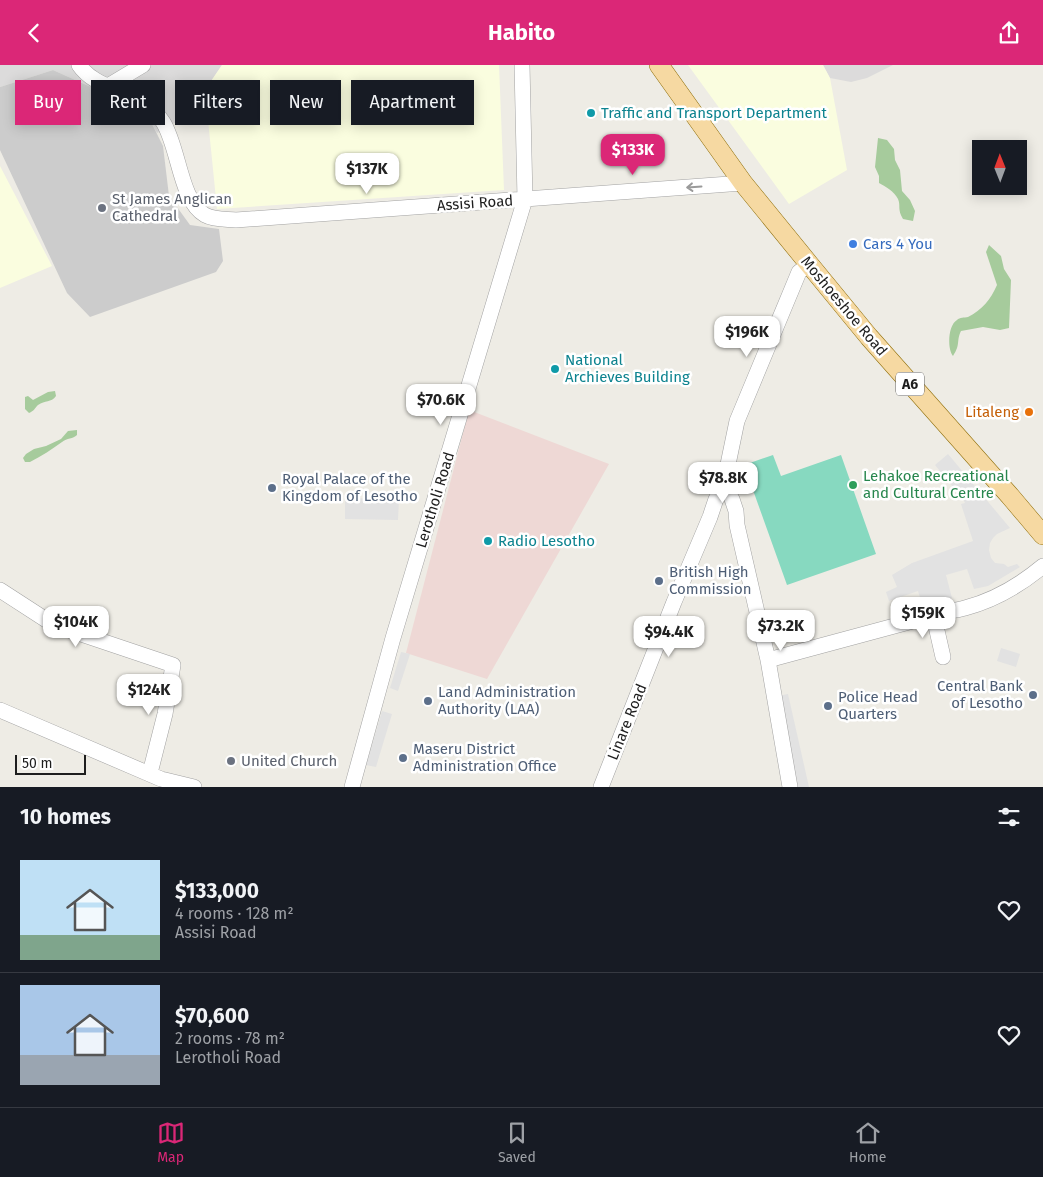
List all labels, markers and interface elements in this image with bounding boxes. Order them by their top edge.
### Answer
icon: back [20,19,48,47]
text: Habito [488,19,555,46]
icon: share [995,19,1023,47]
chip: Buy [15,80,81,125]
chip: Rent [91,80,165,125]
chip: Filters [175,80,260,125]
chip: New [270,80,341,125]
chip: Apartment [351,80,474,125]
place label: Traffic and Transport Department [601,104,828,122]
marker: Traffic and Transport Department [585,107,597,119]
pin: $133K [598,133,668,176]
text: $133K [612,140,654,159]
north arrow [972,140,1028,195]
map controls [972,140,1027,195]
pin: $137K [332,153,402,195]
text: $137K [346,159,388,178]
one-way arrow [687,182,703,191]
place label: St James Anglican Cathedral [112,190,232,225]
street label: Assisi Road [436,191,514,215]
marker: St James Anglican Cathedral [96,202,108,214]
place label: Cars 4 You [863,235,933,253]
marker: Cars 4 You [847,238,859,250]
street label: Moshoeshoe Road [797,253,891,359]
pin: $196K [712,315,782,358]
text: $196K [725,322,769,341]
place label: National Archieves Building [565,351,690,386]
marker: National Archieves Building [549,363,561,375]
road number: A6 [896,373,924,395]
pin: $70.6K [400,383,482,426]
text: $70.6K [417,390,465,409]
place label: Litaleng [965,403,1019,421]
marker: Litaleng [1023,406,1035,418]
street label: Lerotholi Road [412,450,458,550]
pin: $78.8K [682,461,764,504]
place label: Lehakoe Recreational and Cultural Centre [863,467,1010,502]
text: $78.8K [699,468,747,487]
place label: Royal Palace of the Kingdom of Lesotho [282,470,418,505]
marker: Lehakoe Recreational and Cultural Centre [847,479,859,491]
marker: Royal Palace of the Kingdom of Lesotho [266,482,278,494]
place label: Radio Lesotho [498,532,595,550]
marker: Radio Lesotho [482,535,494,547]
place label: British High Commission [669,563,751,598]
marker: British High Commission [653,575,665,587]
pin: $159K [888,597,958,639]
text: $159K [901,603,945,622]
pin: $104K [41,605,111,648]
pin: $73.2K [740,609,822,652]
text: $104K [54,612,98,631]
pin: $94.4K [628,615,710,658]
text: $73.2K [758,616,804,635]
text: $94.4K [644,622,694,641]
pin: $124K [114,673,184,716]
place label: Central Bank of Lesotho [937,677,1023,712]
text: $124K [128,680,170,699]
street label: Linare Road [604,681,650,763]
place label: Land Administration Authority (LAA) [438,683,576,718]
place label: Police Head Quarters [838,688,918,723]
marker: Central Bank of Lesotho [1027,689,1039,701]
marker: Land Administration Authority (LAA) [422,695,434,707]
marker: Police Head Quarters [822,700,834,712]
place label: Maseru District Administration Office [413,740,557,775]
scale bar [15,752,86,775]
place label: United Church [241,752,337,770]
marker: Maseru District Administration Office [397,752,409,764]
text: 50 m [22,755,53,772]
marker: United Church [225,755,237,767]
icon: filters [995,803,1023,831]
text: 10 homes [20,804,111,830]
text: $133,000 [175,878,259,904]
icon: home [60,880,120,940]
icon: heart [995,896,1023,924]
text: 4 rooms · 128 m² [175,904,294,923]
text: Assisi Road [175,923,257,942]
text: $70,600 [175,1003,249,1029]
icon: home [60,1005,120,1065]
icon: heart [995,1021,1023,1049]
text: 2 rooms · 78 m² [175,1029,285,1048]
text: Lerotholi Road [175,1048,281,1067]
tab: Map [157,1119,185,1166]
tab: Saved [498,1119,536,1166]
tab: Home [849,1119,886,1166]

